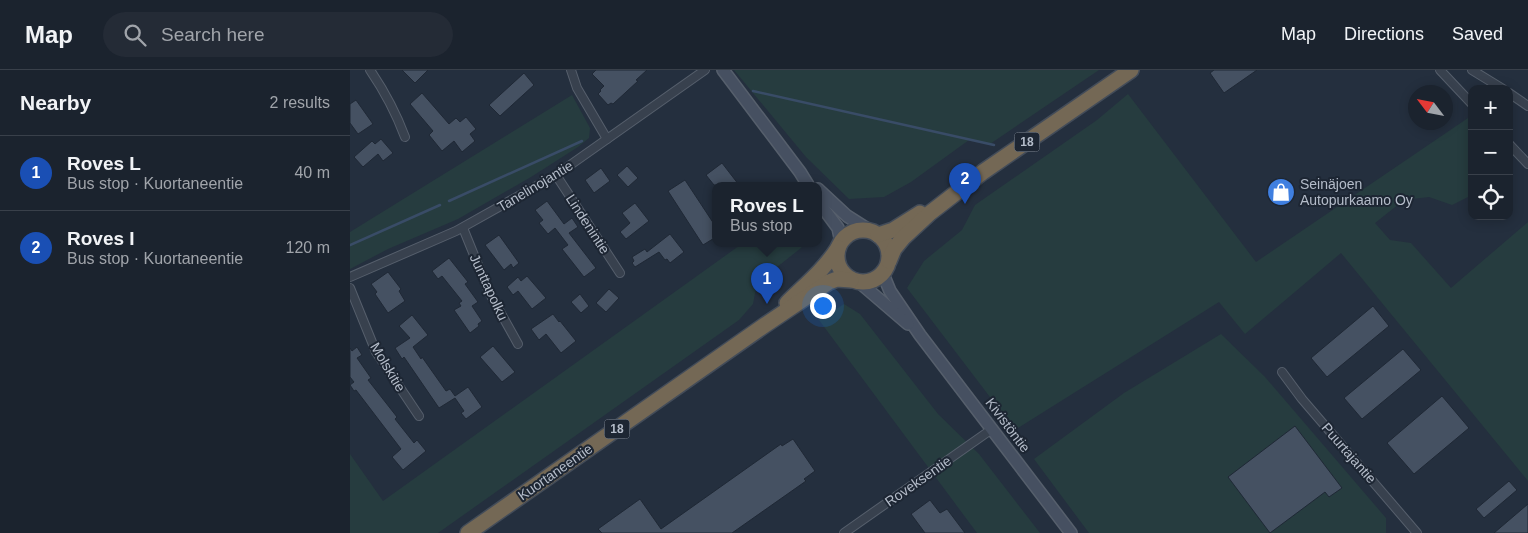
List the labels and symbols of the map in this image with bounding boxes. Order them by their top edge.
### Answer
north arrow [1408,85,1453,130]
road number: 18 [1014,132,1040,152]
street label: Tanelinojantie [494,157,576,215]
pin: 2 [949,163,981,204]
place label: Seinäjoen Autopurkaamo Oy [1300,176,1413,208]
shop icon: Seinäjoen Autopurkaamo Oy [1266,177,1296,207]
street label: Lindenintie [563,191,613,257]
street label: Junttapolku [467,251,511,323]
pin: 1 [751,263,783,304]
your location [810,293,836,319]
street label: Molskitie [367,340,409,395]
street label: Kivistöntie [982,395,1034,455]
road number: 18 [604,419,630,438]
street label: Puurtajantie [1318,420,1380,487]
street label: Kuortaneentie [515,440,595,504]
street label: Roveksentie [882,452,954,510]

